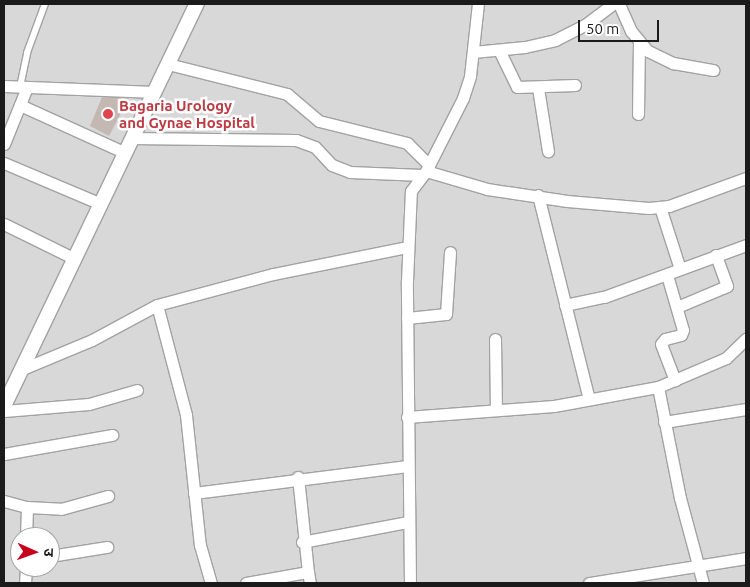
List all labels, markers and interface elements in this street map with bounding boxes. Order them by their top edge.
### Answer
scale bar [580,10,661,42]
text: 50 m [586,20,619,37]
place label: Bagaria Urology and Gynae Hospital [119,96,255,131]
marker: Bagaria Urology and Gynae Hospital [101,107,115,121]
north arrow [10,527,60,577]
text: उ [41,548,57,557]

